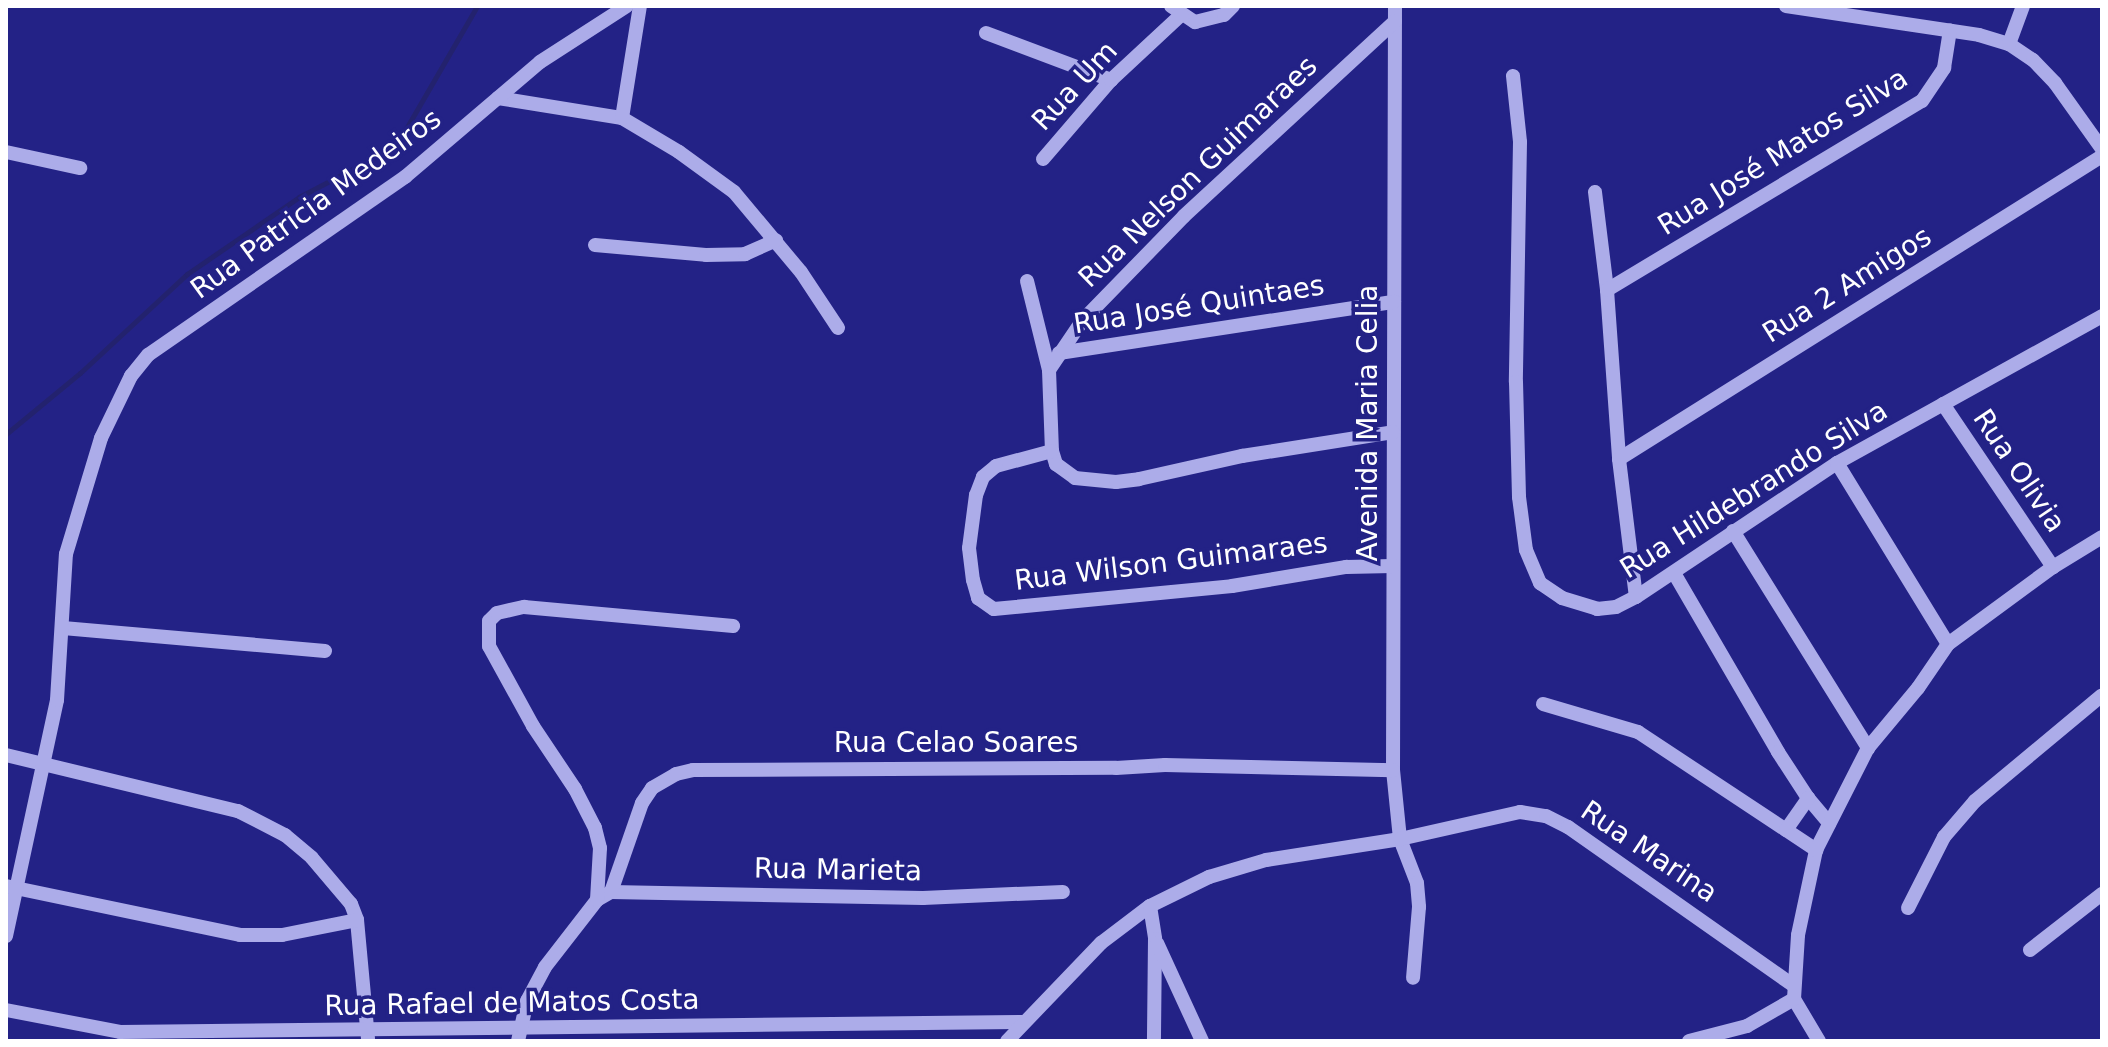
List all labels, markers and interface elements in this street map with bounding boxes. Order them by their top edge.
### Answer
street label: Rua Um [1025,34,1125,138]
street label: Rua Nelson Guimaraes [1072,49,1324,295]
street label: Rua José Matos Silva [1652,61,1914,243]
street label: Rua Patricia Medeiros [184,102,448,306]
street label: Rua 2 Amigos [1757,220,1937,350]
street label: Rua José Quintaes [1071,269,1327,341]
street label: Avenida Maria Celia [1351,285,1385,561]
street label: Rua Hildebrando Silva [1614,394,1894,586]
street label: Rua Olivia [1966,403,2072,539]
street label: Rua Wilson Guimaraes [1013,526,1329,598]
street label: Rua Celao Soares [834,726,1078,760]
street label: Rua Marina [1574,794,1724,910]
street label: Rua Marieta [754,852,922,888]
street label: Rua Rafael de Matos Costa [324,983,700,1023]

